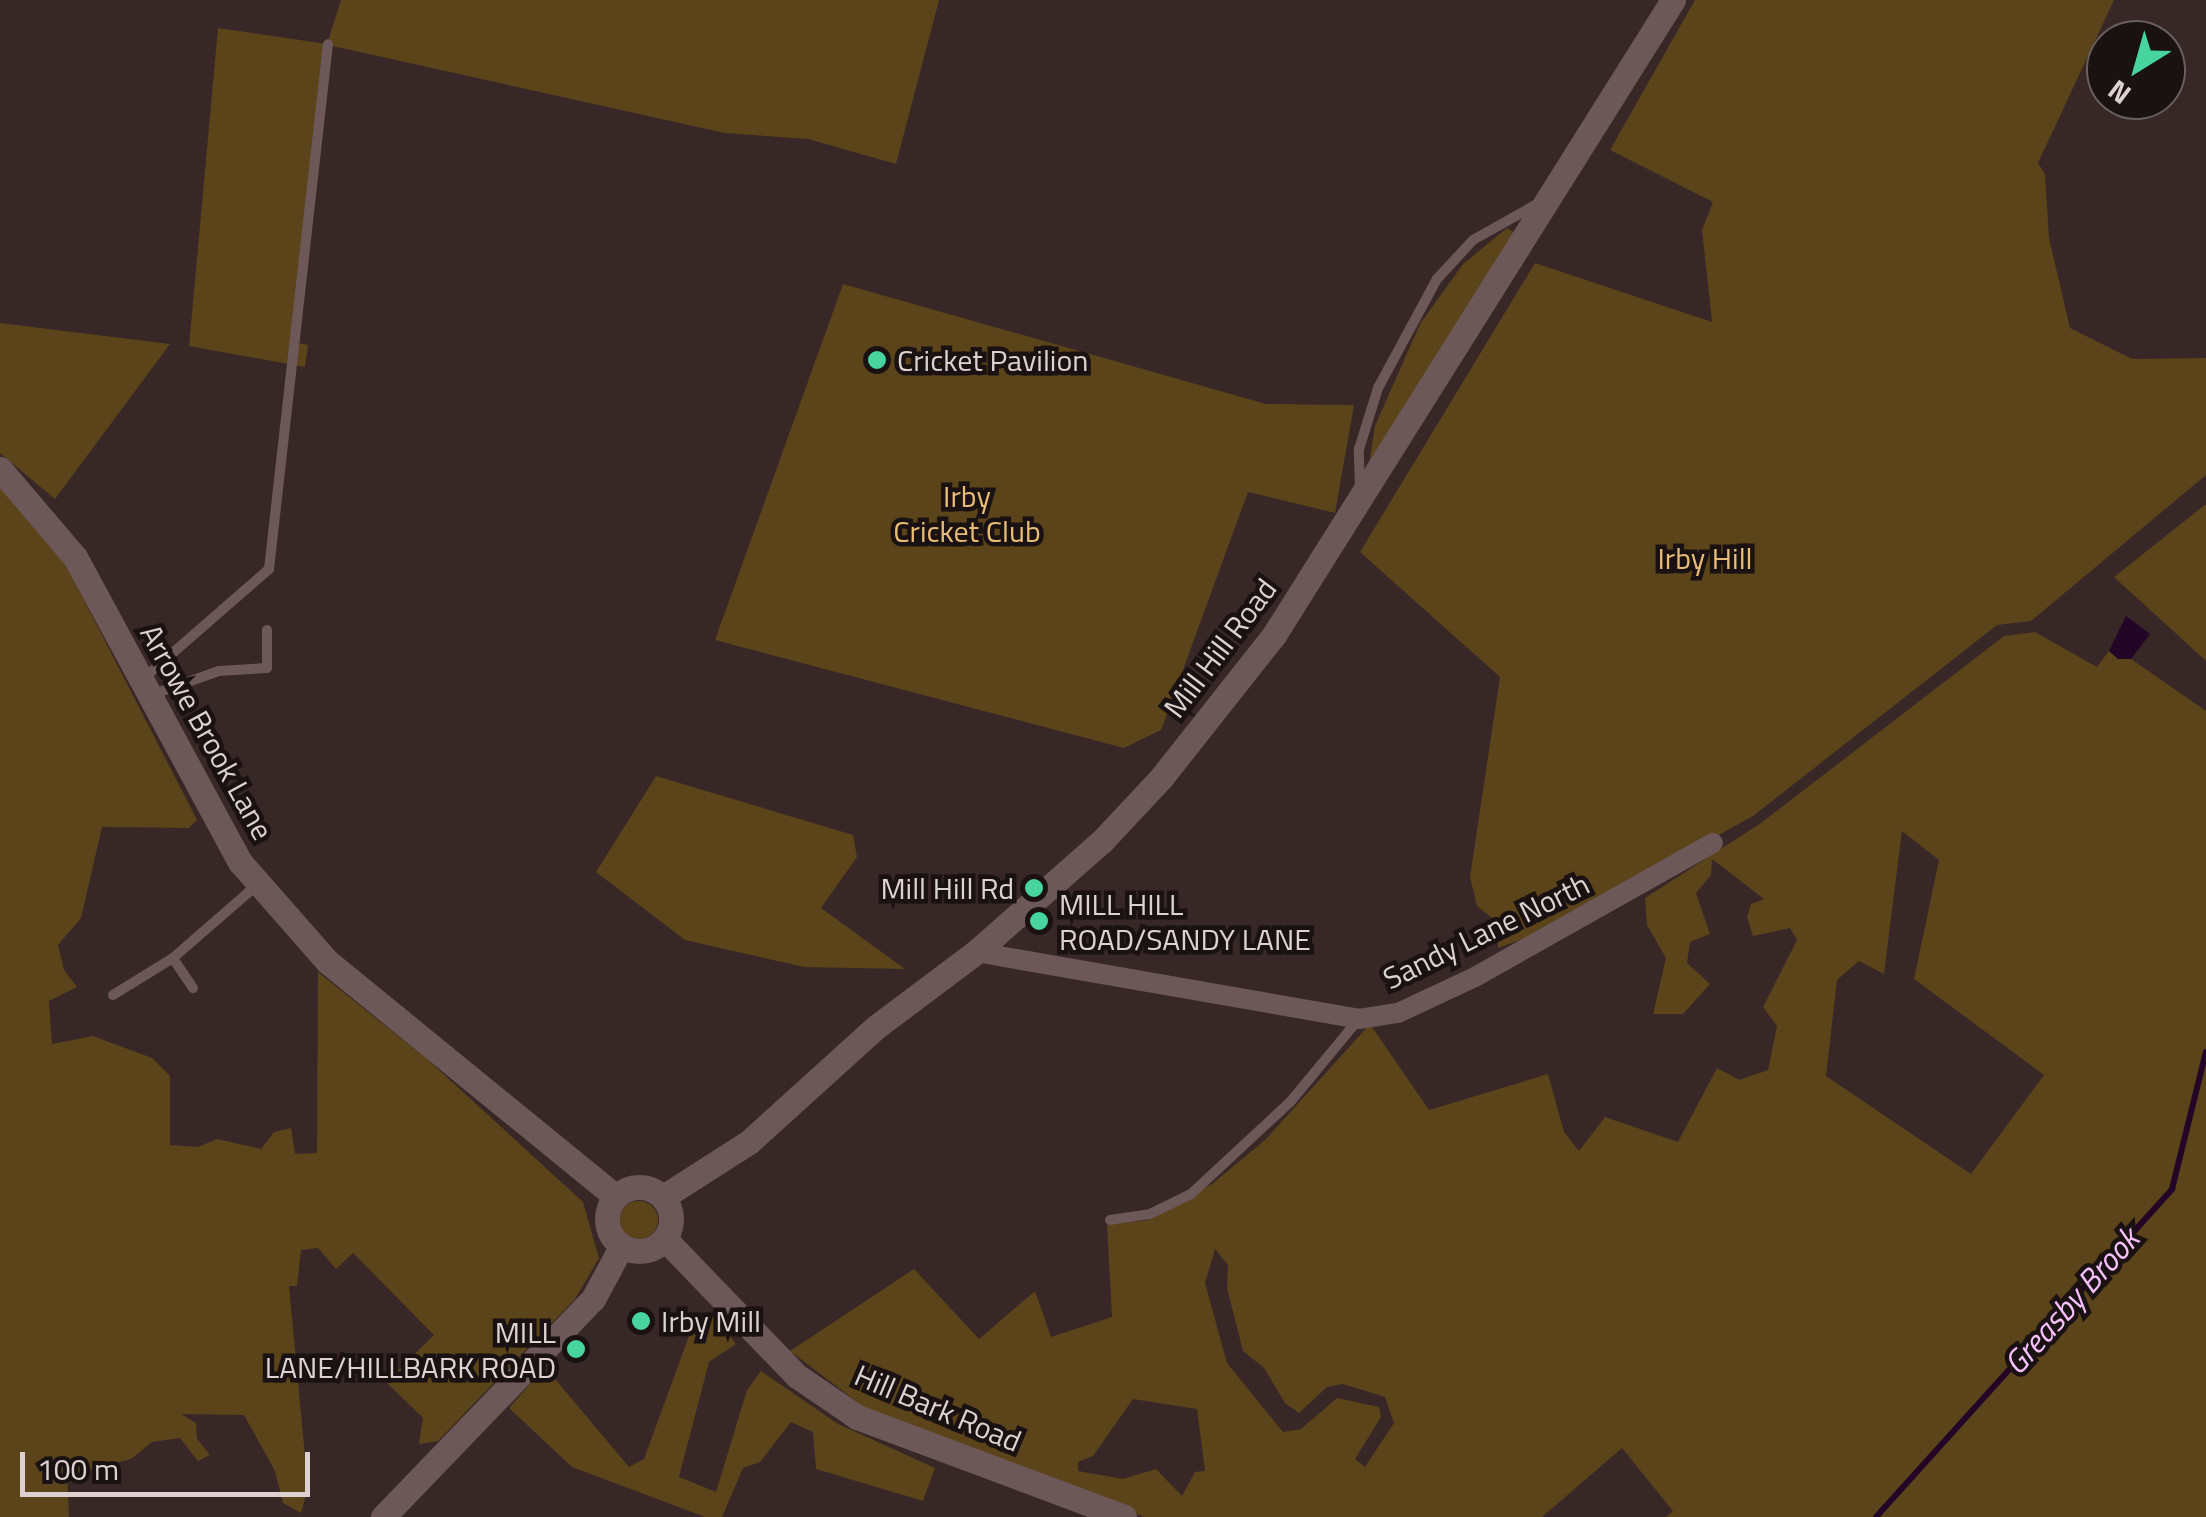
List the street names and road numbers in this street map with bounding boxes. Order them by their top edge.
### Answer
street label: Mill Hill Road [1156,571,1284,725]
street label: Arrowe Brook Lane [133,618,281,846]
street label: Sandy Lane North [1377,866,1595,996]
street label: Hill Bark Road [849,1357,1027,1459]

